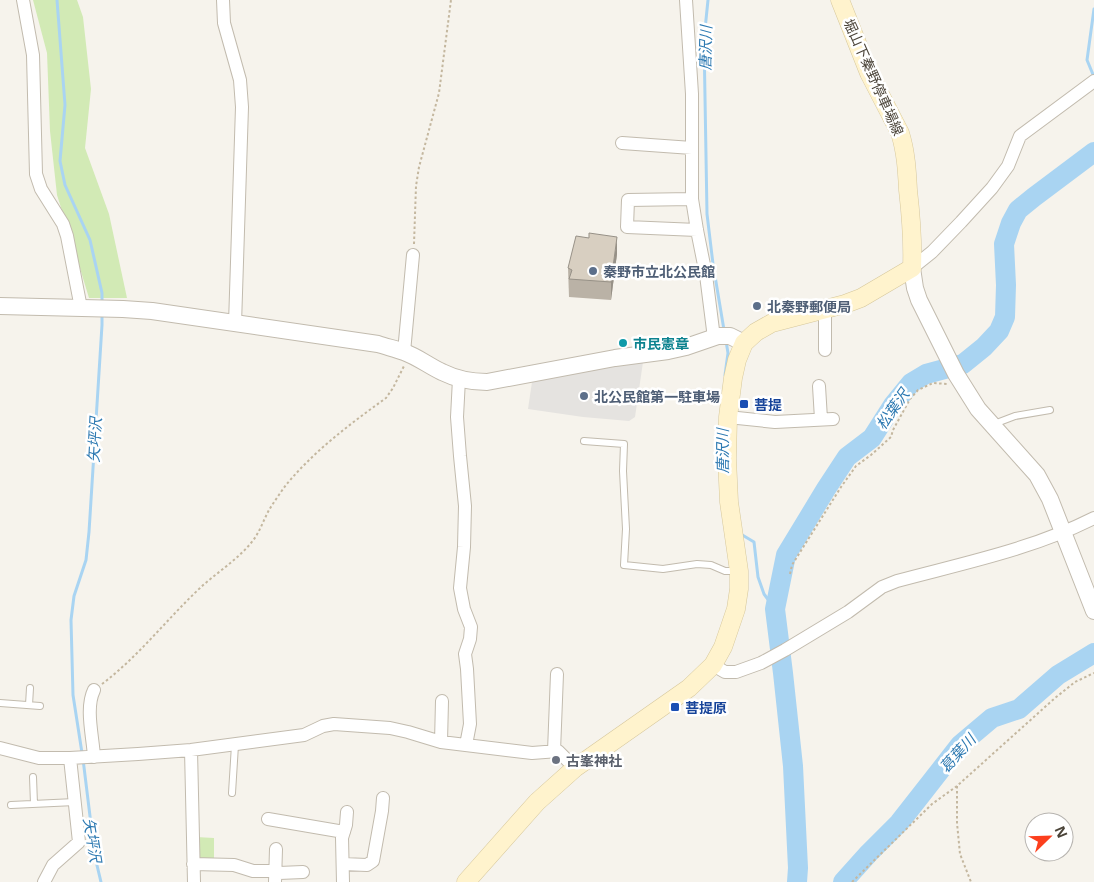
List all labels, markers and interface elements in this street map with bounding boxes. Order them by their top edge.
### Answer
street label: 堀山下秦野停車場線 [840,16,908,138]
water label: 唐沢川 [695,23,715,71]
place label: 秦野市立北公民館 [603,262,715,281]
marker: 秦野市立北公民館 [587,265,599,277]
place label: 北秦野郵便局 [767,297,851,316]
marker: 北秦野郵便局 [751,300,763,312]
place label: 市民憲章 [633,334,689,353]
marker: 市民憲章 [617,337,629,349]
water label: 松葉沢 [871,383,914,433]
place label: 北公民館第一駐車場 [594,387,720,406]
marker: 北公民館第一駐車場 [578,390,590,402]
place label: 菩提 [754,395,782,414]
marker: 菩提 [738,398,750,410]
water label: 矢坪沢 [83,415,105,463]
water label: 唐沢川 [712,427,732,474]
place label: 菩提原 [685,698,727,717]
marker: 菩提原 [669,701,681,713]
water label: 葛葉川 [935,728,981,776]
place label: 古峯神社 [566,751,622,770]
marker: 古峯神社 [550,754,562,766]
north arrow [1024,812,1074,862]
water label: 矢坪沢 [80,816,107,866]
text: N [1050,823,1072,841]

